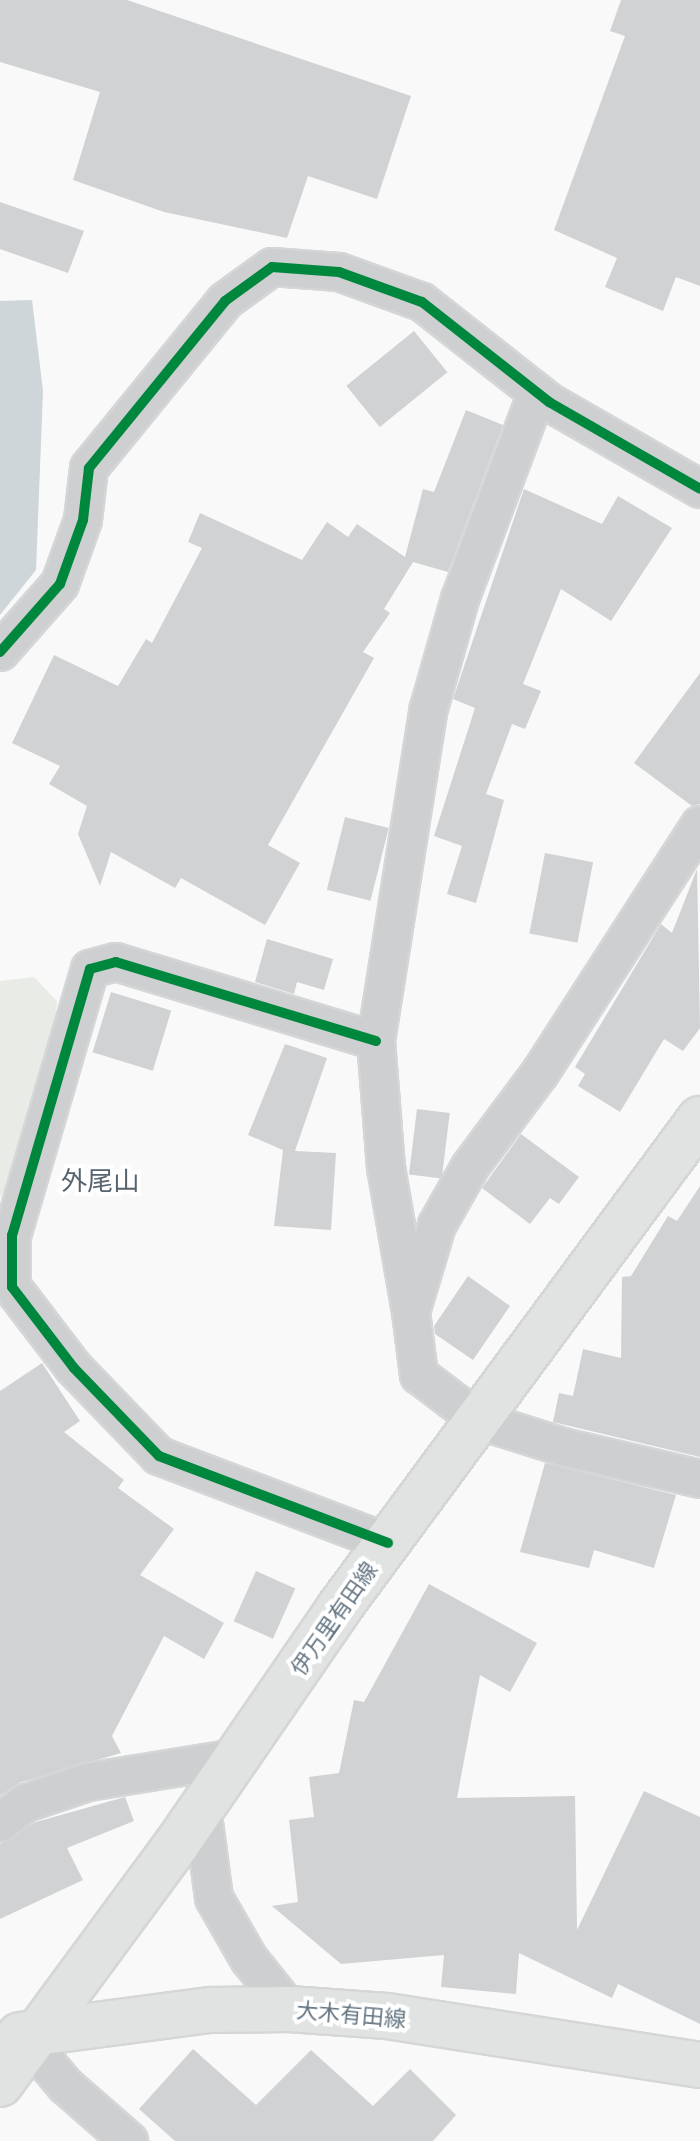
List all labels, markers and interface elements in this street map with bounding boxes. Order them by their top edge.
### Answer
district label: 外尾山 [61,1165,139,1197]
street label: 伊万里有田線 [285,1557,383,1681]
street label: 大木有田線 [295,1997,407,2033]

